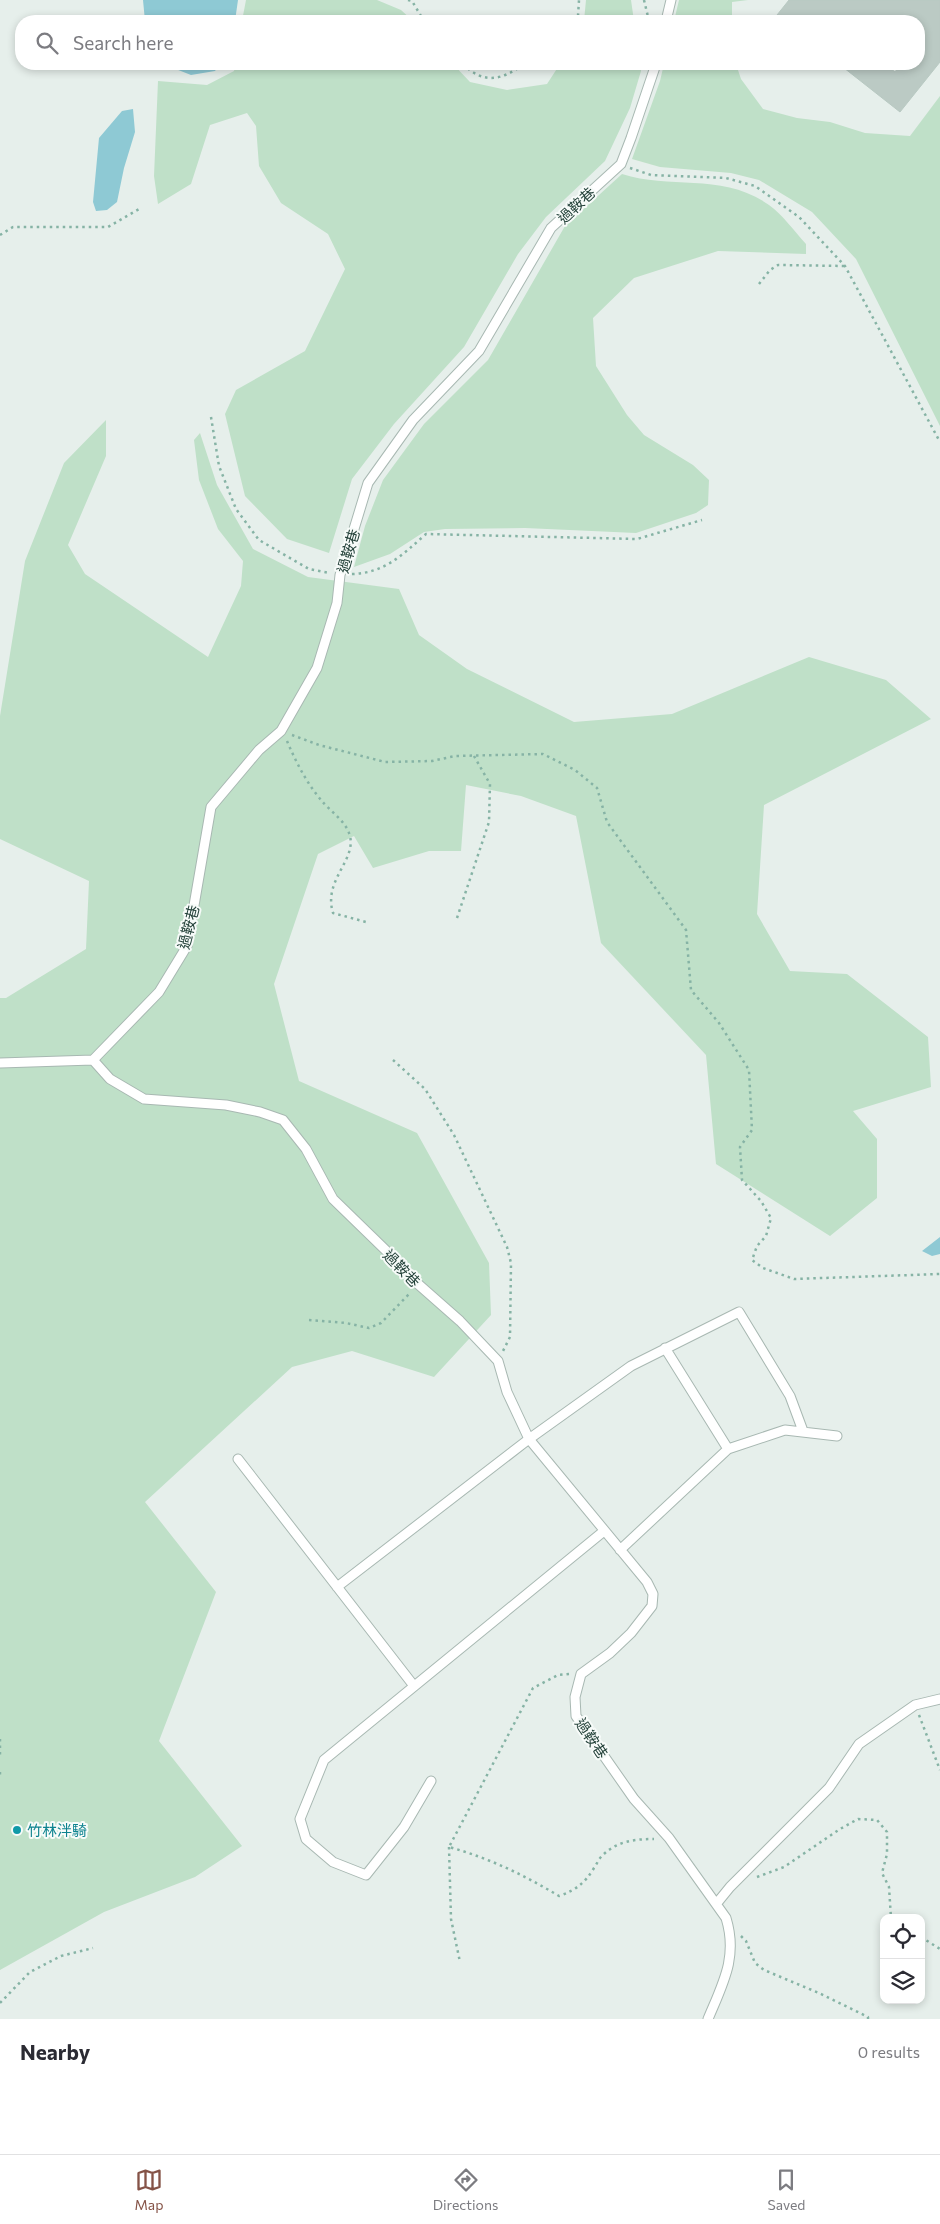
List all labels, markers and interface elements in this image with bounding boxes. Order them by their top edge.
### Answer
search box [15,15,925,70]
icon: search [33,29,61,57]
text: Search here [73,31,173,54]
street label: 過鞍巷 [553,183,599,227]
street label: 過鞍巷 [333,527,363,575]
street label: 過鞍巷 [174,903,202,951]
street label: 過鞍巷 [380,1246,424,1290]
street label: 過鞍巷 [572,1714,612,1762]
place label: 竹林泮騎 [27,1821,87,1839]
marker: 竹林泮騎 [11,1824,23,1836]
map controls [880,1914,925,2004]
button: locate [880,1914,925,1959]
button: layers [880,1959,925,2004]
text: Nearby [20,2039,90,2064]
text: 0 results [858,2042,920,2061]
tab: Map [135,2166,163,2213]
tab: Directions [433,2166,498,2213]
tab: Saved [768,2166,805,2213]

